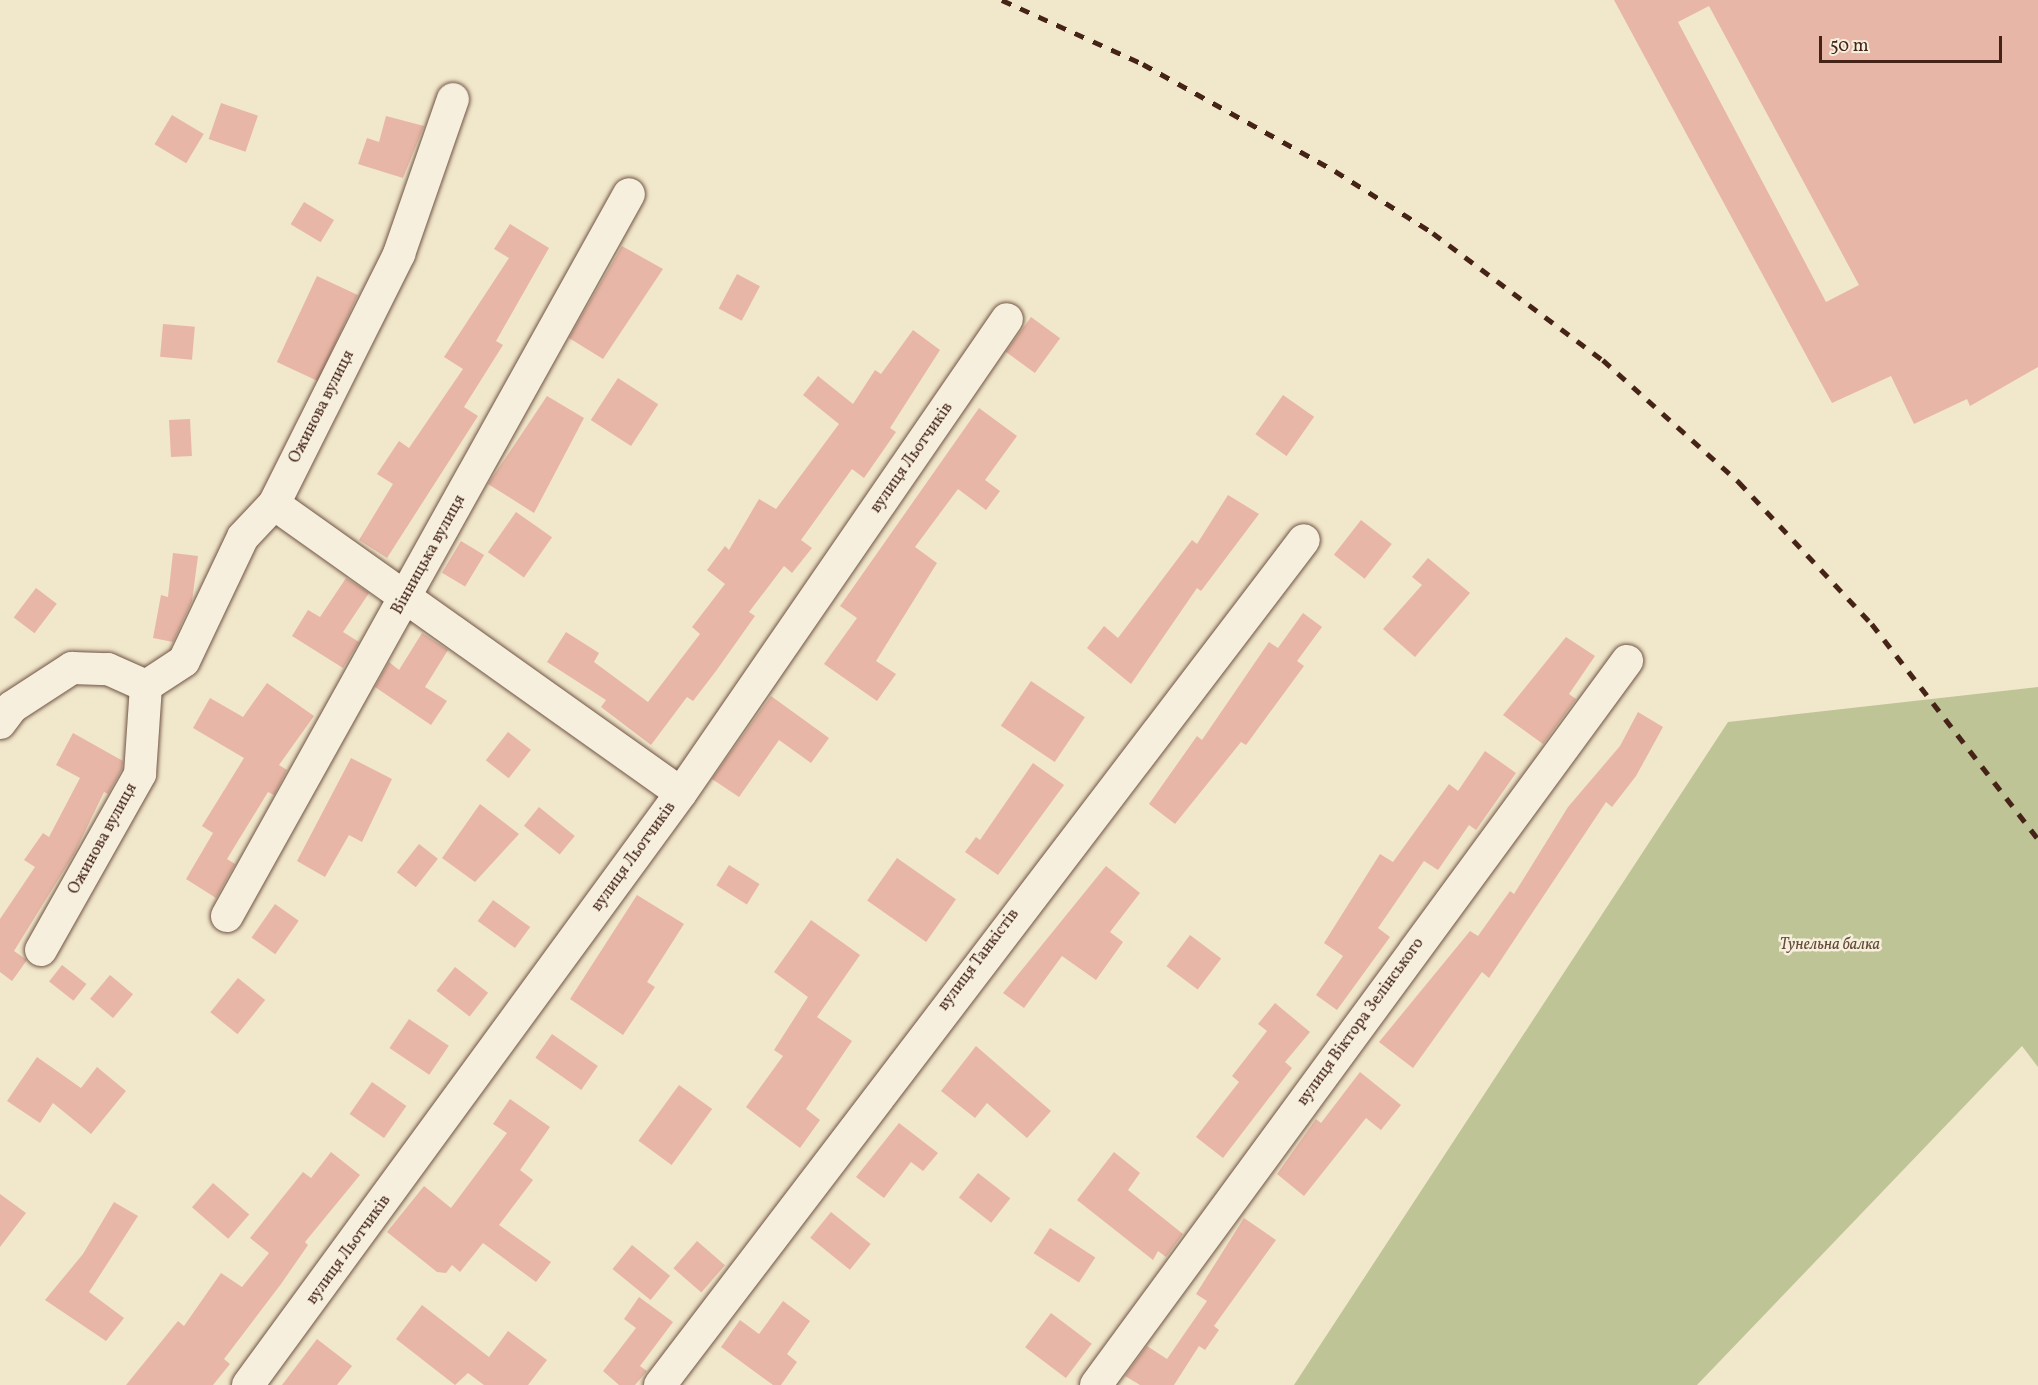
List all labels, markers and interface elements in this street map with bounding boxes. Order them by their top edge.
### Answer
scale bar [1822,24,2005,62]
text: 50 m [1830,34,1869,59]
street label: Ожинова вулиця [285,347,359,467]
street label: вулиця Льотчиків [867,399,957,517]
street label: Вінницька вулиця [388,492,470,618]
street label: Ожинова вулиця [65,780,141,898]
street label: вулиця Льотчиків [588,799,680,915]
street label: вулиця Танкістів [934,905,1024,1015]
street label: вулиця Віктора Зелінського [1294,934,1428,1110]
park label: Тунельна балка [1780,935,1880,955]
street label: вулиця Льотчиків [303,1192,395,1308]

